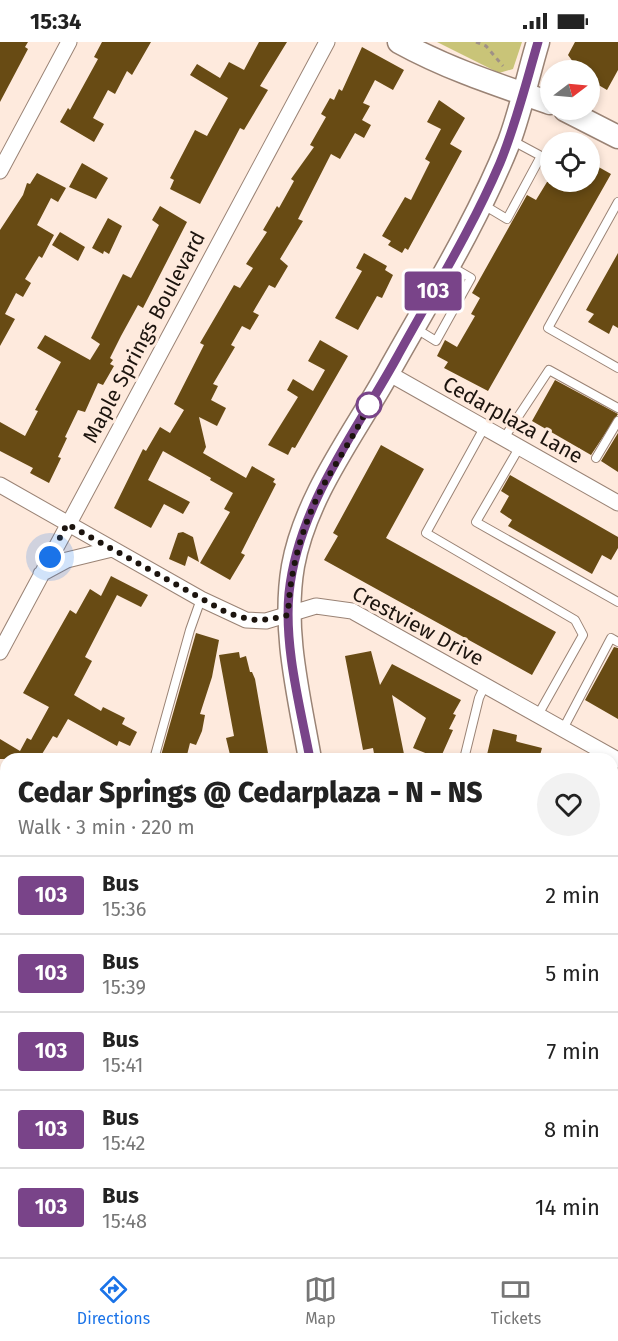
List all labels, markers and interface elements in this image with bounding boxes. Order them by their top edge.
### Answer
text: 15:34 [30,8,81,35]
north arrow [540,60,600,120]
map controls [540,60,600,192]
button: locate [540,132,600,192]
street label: Maple Springs Boulevard [77,227,211,447]
line badge: 103 [398,272,468,310]
text: 103 [417,278,449,304]
street label: Cedarplaza Lane [438,371,588,469]
unlabelled marker [356,392,382,418]
your location [35,542,65,572]
street label: Crestview Drive [348,580,488,672]
button: heart [537,773,600,836]
text: Cedar Springs @ Cedarplaza - N - NS [18,776,482,809]
text: Walk · 3 min · 220 m [18,815,195,839]
text: Bus [102,870,139,897]
text: 103 [35,882,67,908]
text: 2 min [545,882,600,909]
text: 15:36 [102,897,146,921]
text: Bus [102,948,139,975]
text: 103 [35,960,67,986]
text: 5 min [545,960,600,987]
text: 15:39 [102,975,146,999]
text: Bus [102,1026,139,1053]
text: 103 [35,1038,67,1064]
text: 7 min [546,1038,600,1065]
text: 15:41 [102,1053,144,1077]
text: Bus [102,1104,139,1131]
text: 103 [35,1116,67,1142]
text: 8 min [544,1116,600,1143]
text: 15:42 [102,1131,146,1155]
text: Bus [102,1182,139,1209]
text: 103 [35,1194,67,1220]
text: 14 min [535,1194,600,1221]
text: 15:48 [102,1209,147,1233]
tab: Directions [77,1273,150,1328]
tab: Map [304,1273,337,1328]
tab: Tickets [491,1273,541,1328]

